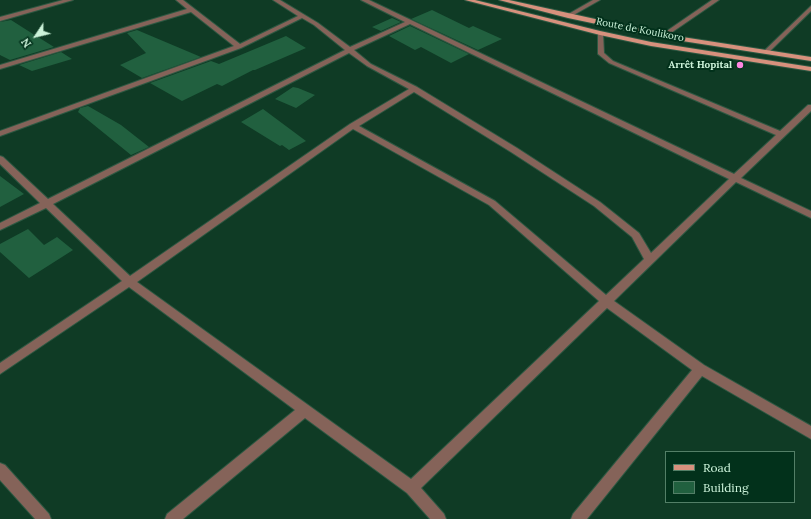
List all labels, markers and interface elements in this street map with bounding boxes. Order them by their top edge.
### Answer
north arrow [16,16,56,56]
street label: Route de Koulikoro [595,16,685,44]
text: N [18,35,34,50]
place label: Arrêt Hopital [669,59,732,71]
marker: Arrêt Hopital [735,60,745,70]
legend [665,451,795,503]
text: Road [703,460,731,475]
text: Building [703,480,749,495]

